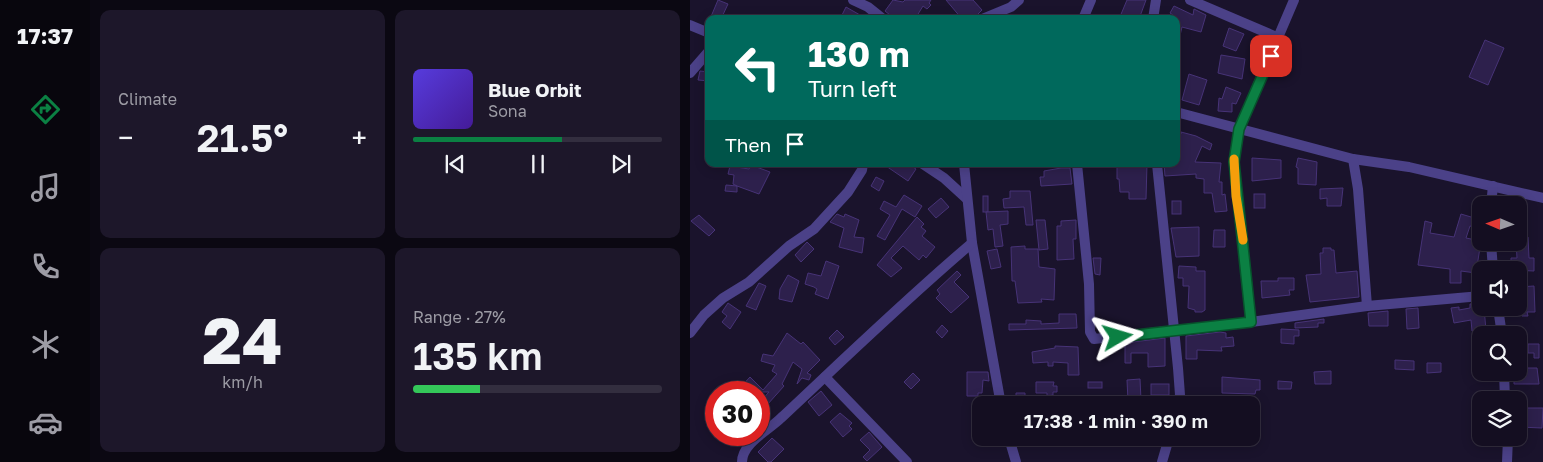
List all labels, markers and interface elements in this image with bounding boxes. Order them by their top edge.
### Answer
text: 17:37 [17,22,73,49]
text: 130 m [808,33,910,75]
icon: left [725,35,790,100]
pin [1250,35,1292,77]
icon: arrive [1257,42,1285,70]
text: Turn left [808,75,897,102]
text: Blue Orbit [488,78,582,101]
text: Climate [118,89,177,109]
icon: directions [28,92,63,127]
text: Sona [488,101,527,121]
text: 21.5° [197,115,288,160]
text: − [118,121,133,154]
text: + [352,121,367,154]
icon: arrive [781,130,809,158]
text: Then [725,133,771,156]
icon: previous [441,150,469,178]
icon: pause [524,150,552,178]
icon: next [607,150,635,178]
icon: music [28,170,63,205]
north arrow [1472,196,1528,251]
map controls [1472,196,1527,446]
icon: phone [28,249,63,284]
button: sound [1472,261,1527,316]
text: 24 [202,300,283,378]
text: Range · 27% [413,307,506,327]
position arrow [1091,310,1143,362]
button: search [1472,326,1527,381]
icon: climate [28,327,63,362]
text: 135 km [413,333,542,378]
text: km/h [222,372,263,392]
speed limit sign: 30 [705,381,770,446]
button: layers [1472,391,1527,446]
icon: car [28,405,63,440]
text: 17:38 · 1 min · 390 m [1024,409,1208,432]

